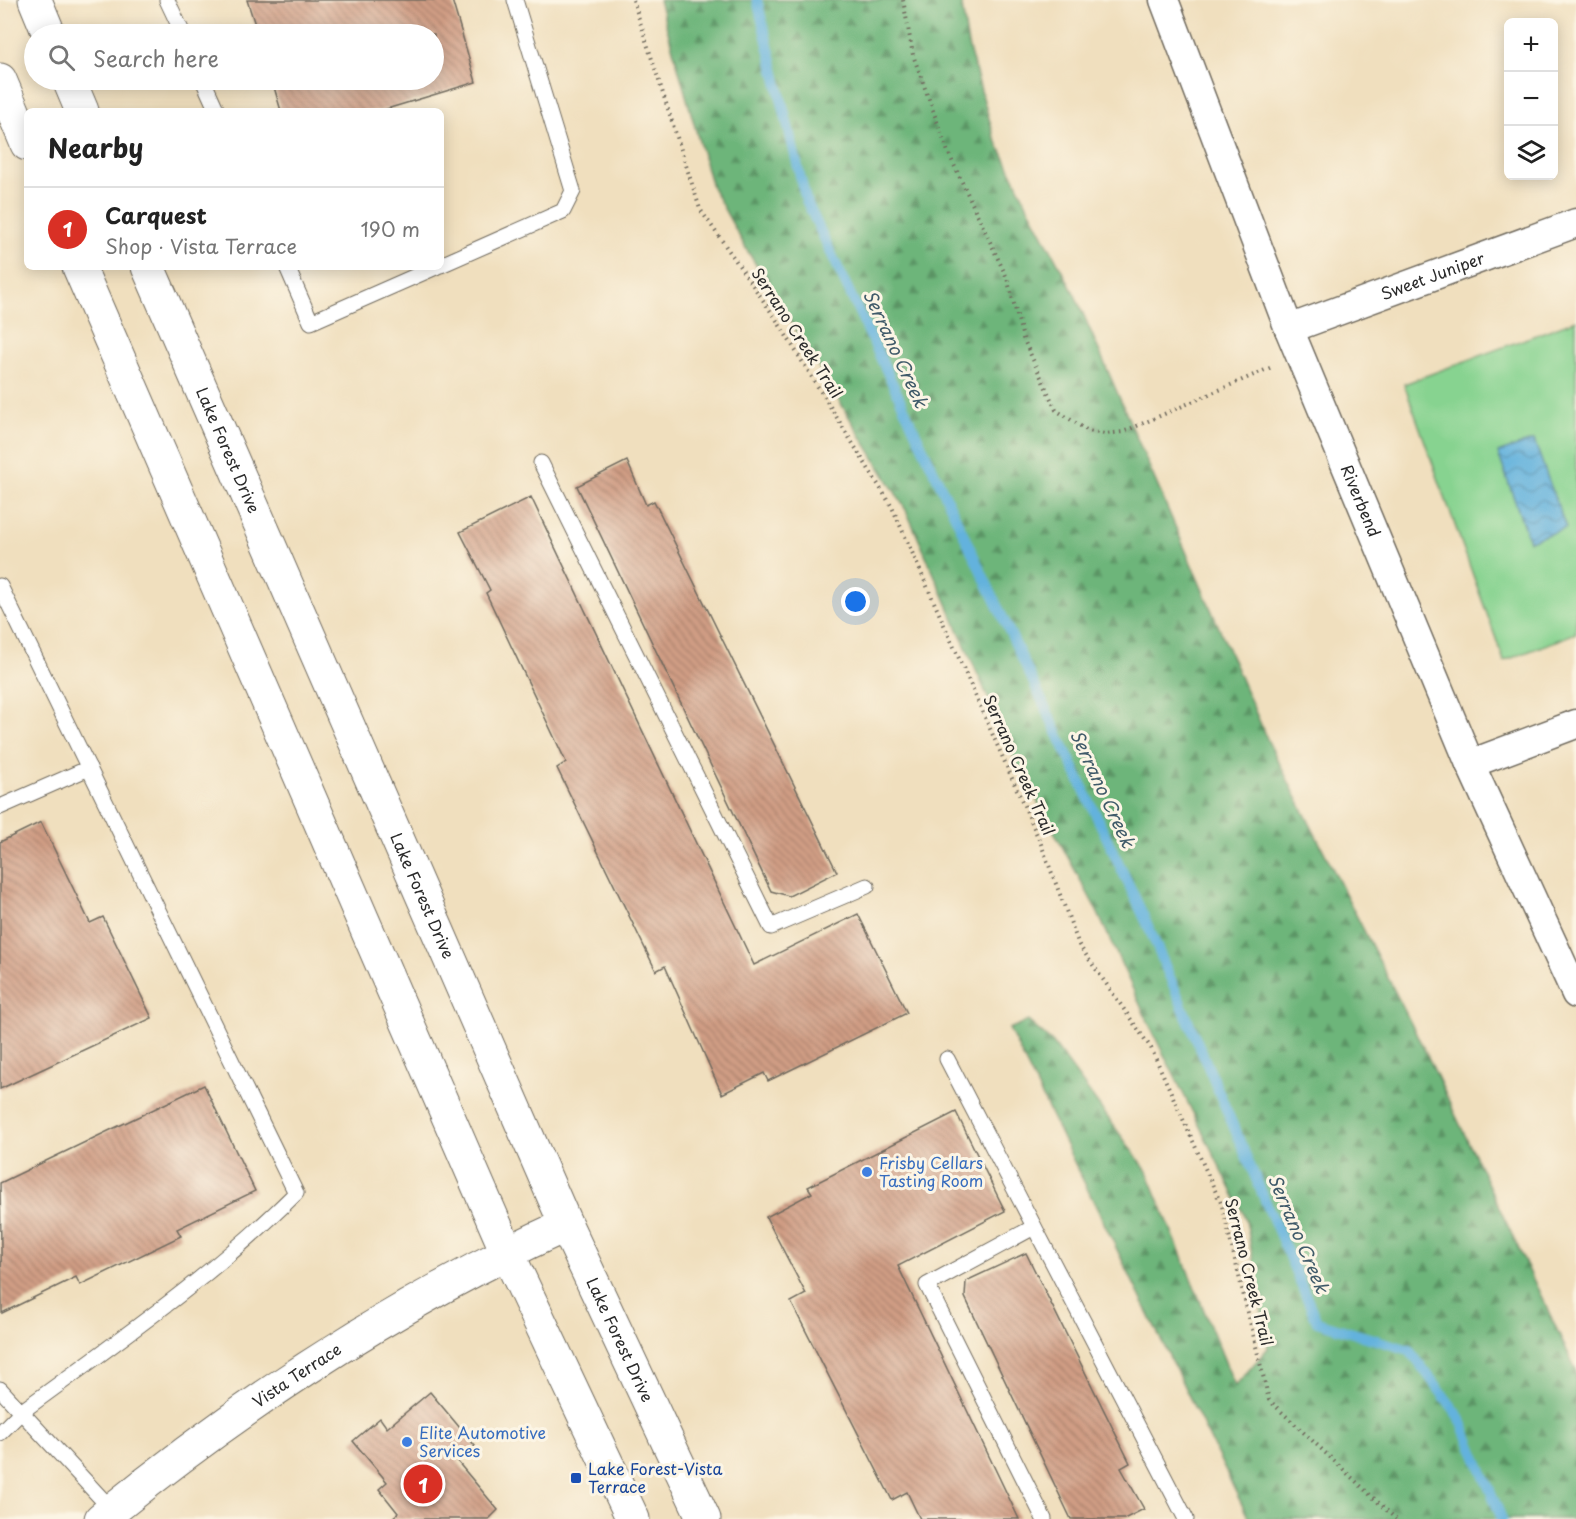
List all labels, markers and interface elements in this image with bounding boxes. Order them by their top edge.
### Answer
map controls [1504,18,1558,180]
button: + [1504,18,1558,72]
search box [24,24,444,90]
icon: search [45,41,78,74]
text: Search here [93,41,219,74]
button: − [1504,72,1558,126]
button: layers [1504,126,1558,180]
text: Nearby [48,128,143,167]
text: Carquest [105,198,207,231]
text: 1 [63,214,72,244]
text: 190 m [361,214,420,244]
text: Shop · Vista Terrace [105,231,297,261]
street label: Sweet Juniper [1377,245,1488,305]
street label: Serrano Creek Trail [746,262,849,403]
water label: Serrano Creek [857,285,936,413]
street label: Lake Forest Drive [191,383,267,517]
street label: Riverbend [1336,461,1387,540]
your location [841,587,870,616]
street label: Serrano Creek Trail [978,690,1062,839]
water label: Serrano Creek [1064,725,1143,853]
street label: Lake Forest Drive [385,829,461,962]
place label: Frisby Cellars Tasting Room [879,1150,983,1192]
marker: Frisby Cellars Tasting Room [860,1165,874,1179]
water label: Serrano Creek [1262,1170,1337,1298]
street label: Serrano Creek Trail [1220,1195,1280,1348]
street label: Lake Forest Drive [581,1273,660,1406]
street label: Vista Terrace [247,1336,345,1413]
place label: Elite Automotive Services [419,1420,546,1462]
marker: Elite Automotive Services [400,1435,414,1449]
place label: Lake Forest-Vista Terrace [588,1456,722,1498]
pin: 1 [404,1462,442,1506]
marker: Lake Forest-Vista Terrace [569,1471,583,1485]

